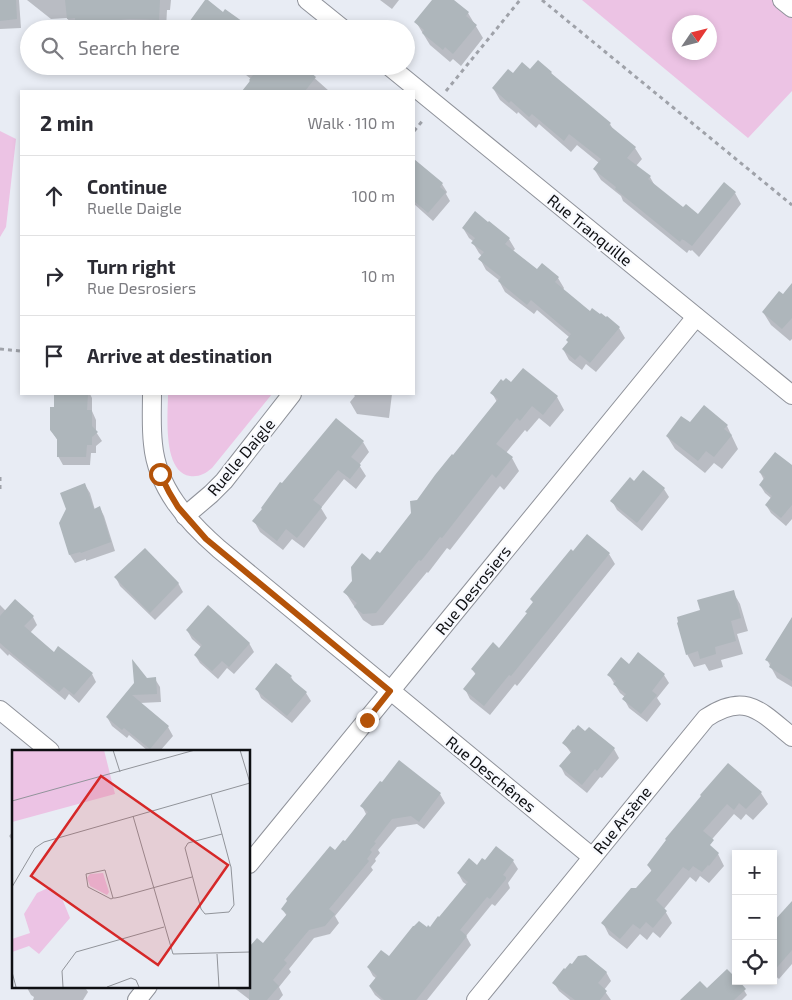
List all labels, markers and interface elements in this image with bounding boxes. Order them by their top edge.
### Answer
north arrow [672,15,717,60]
search box [20,20,415,75]
icon: search [38,34,66,62]
text: Search here [78,36,180,59]
text: 2 min [40,110,94,135]
text: Walk · 110 m [308,113,395,132]
text: Continue [87,175,167,198]
icon: ahead [40,182,68,210]
text: 100 m [352,186,395,205]
street label: Rue Tranquille [544,190,636,270]
text: Ruelle Daigle [87,198,182,217]
text: Turn right [87,255,175,278]
icon: right [40,262,68,290]
text: 10 m [361,266,395,285]
text: Rue Desrosiers [87,278,196,297]
icon: arrive [40,342,68,370]
text: Arrive at destination [87,344,272,367]
street label: Ruelle Daigle [203,414,278,499]
route start [149,463,172,486]
street label: Rue Desrosiers [431,541,514,638]
route end [356,709,379,732]
street label: Rue Deschênes [442,732,540,816]
inset map [12,750,250,988]
street label: Rue Arsène [589,782,655,857]
map controls [732,850,777,985]
button: + [732,850,777,895]
button: − [732,895,777,940]
button: locate [732,940,777,985]

